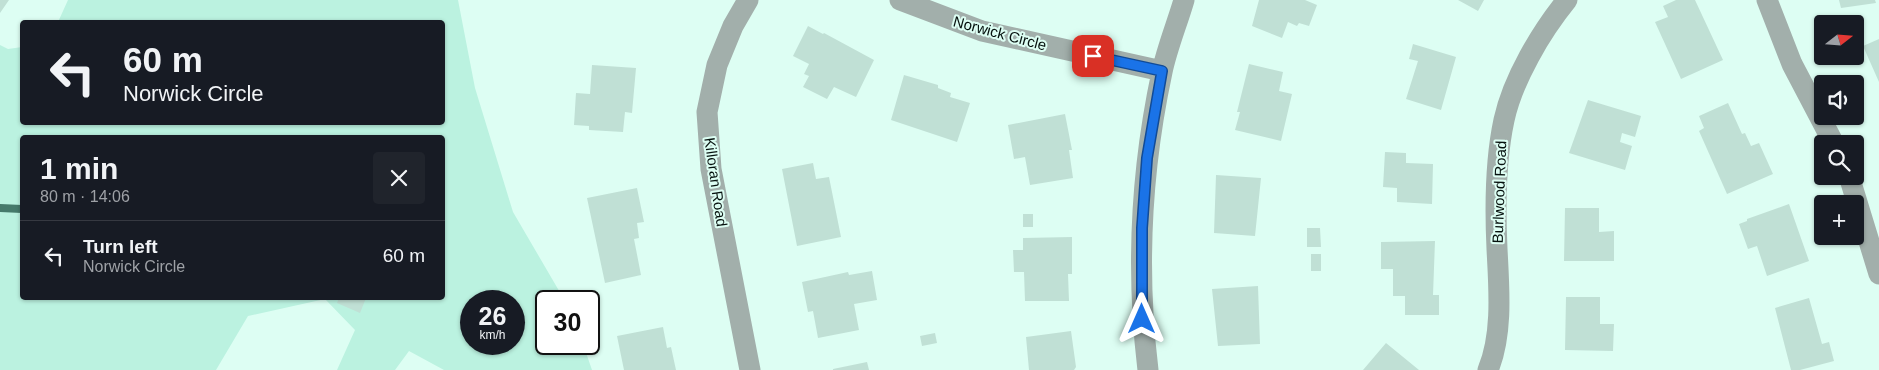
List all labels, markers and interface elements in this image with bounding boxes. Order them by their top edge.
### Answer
street label: Norwick Circle [952,12,1048,54]
north arrow [1814,15,1864,65]
map controls [1814,15,1864,245]
pin [1072,35,1114,77]
icon: left [40,40,105,105]
text: 60 m [123,40,203,79]
icon: arrive [1079,42,1107,70]
button: sound [1814,75,1864,125]
text: Norwick Circle [123,81,264,106]
button: search [1814,135,1864,185]
street label: Killoran Road [701,136,731,228]
street label: Burlwood Road [1489,140,1509,244]
text: 1 min [40,152,118,185]
button: close [373,152,425,204]
text: 80 m · 14:06 [40,188,130,205]
button: + [1814,195,1864,245]
text: Turn left [83,236,158,257]
icon: left [40,242,68,270]
text: 60 m [383,245,425,266]
text: Norwick Circle [83,258,185,275]
speed limit sign: 30 [535,290,600,355]
position arrow [1115,292,1167,344]
text: 26 [479,302,506,330]
text: km/h [479,328,506,342]

